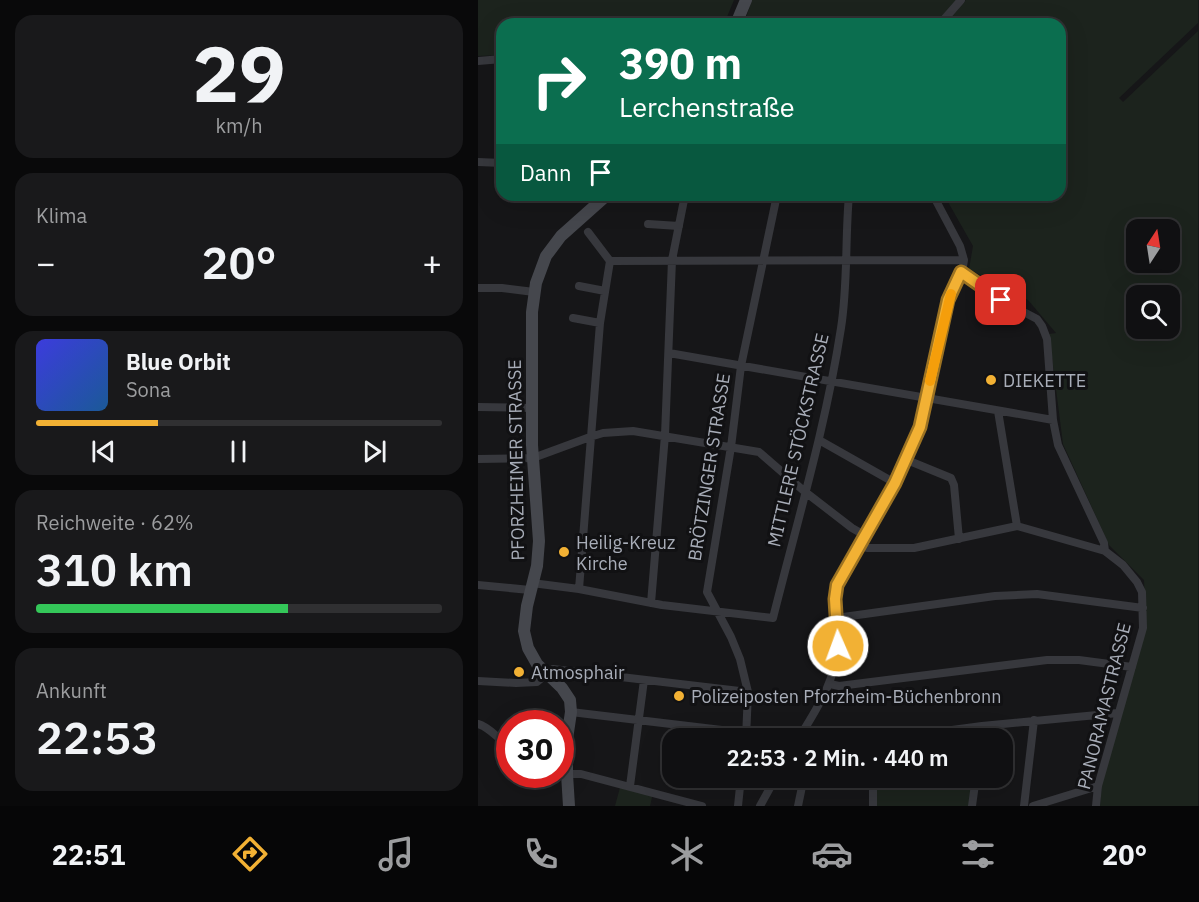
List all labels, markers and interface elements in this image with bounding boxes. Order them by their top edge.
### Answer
text: 29 [192,22,286,123]
text: 390 m [619,36,742,91]
icon: right [520,42,598,120]
text: Lerchenstraße [619,89,795,124]
text: km/h [215,112,263,139]
icon: arrive [584,156,617,189]
text: Dann [520,158,572,187]
text: Klima [36,202,87,229]
north arrow [1126,219,1180,273]
map controls [1126,219,1180,339]
text: 20° [201,233,277,291]
text: − [36,241,56,284]
text: + [422,241,442,284]
pin [975,274,1026,325]
icon: arrive [984,283,1017,316]
button: search [1126,285,1180,339]
street label: MITTLERE STÖCKSTRASSE [762,331,834,549]
text: Blue Orbit [126,347,231,376]
street label: PFORZHEIMER STRASSE [503,359,529,561]
place label: DIEKETTE [1003,369,1086,392]
street label: BRÖTZINGER STRASSE [683,372,735,562]
marker: DIEKETTE [984,373,998,387]
text: Sona [126,376,171,403]
icon: previous [87,435,120,468]
icon: pause [222,435,255,468]
icon: next [358,435,391,468]
text: Reichweite · 62% [36,509,193,536]
place label: Heilig-Kreuz Kirche [576,531,675,575]
text: 310 km [36,540,193,598]
marker: Heilig-Kreuz Kirche [557,545,571,559]
position arrow [806,614,870,678]
street label: PANORAMASTRASSE [1072,620,1136,792]
place label: Atmosphair [531,661,625,684]
marker: Atmosphair [512,665,526,679]
text: Ankunft [36,677,107,704]
place label: Polizeiposten Pforzheim-Büchenbronn [691,685,1001,708]
marker: Polizeiposten Pforzheim-Büchenbronn [672,689,686,703]
text: 22:53 [36,708,158,766]
speed limit sign: 30 [496,710,574,788]
text: 22:53 · 2 Min. · 440 m [726,743,949,772]
icon: directions [229,833,271,875]
icon: music [375,833,417,875]
icon: phone [520,833,562,875]
icon: climate [666,833,708,875]
icon: car [811,833,853,875]
icon: filters [957,833,999,875]
text: 22:51 [52,837,125,872]
text: 20° [1102,837,1147,872]

